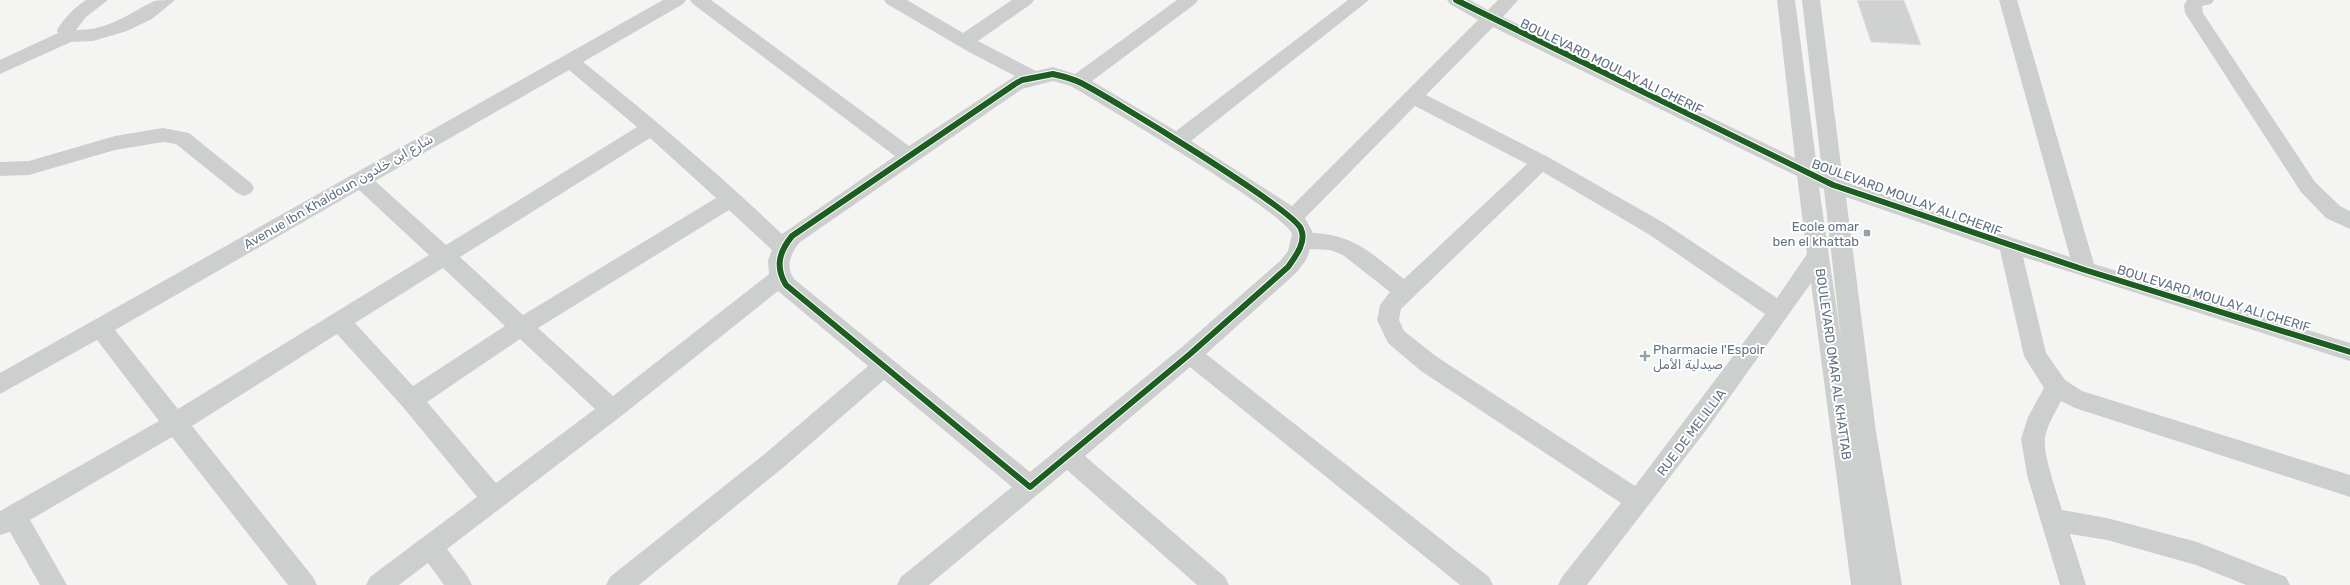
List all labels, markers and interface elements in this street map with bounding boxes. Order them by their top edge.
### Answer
street label: BOULEVARD MOULAY ALI CHERIF [1518,16,1706,118]
street label: Avenue Ibn Khaldoun شارع ابن خلدون [241,131,436,254]
street label: BOULEVARD MOULAY ALI CHERIF [1810,156,2004,239]
place label: Ecole omar ben el khattab [1772,219,1859,249]
marker: Ecole omar ben el khattab [1862,228,1872,238]
street label: BOULEVARD MOULAY ALI CHERIF [2115,262,2313,335]
street label: BOULEVARD OMAR AL KHATTAB [1813,267,1854,461]
place label: Pharmacie l'Espoir صيدلية الأمل [1653,342,1765,373]
marker: Pharmacie l'Espoir صيدلية الأمل [1640,351,1650,361]
street label: RUE DE MELILLIA [1654,386,1729,479]

